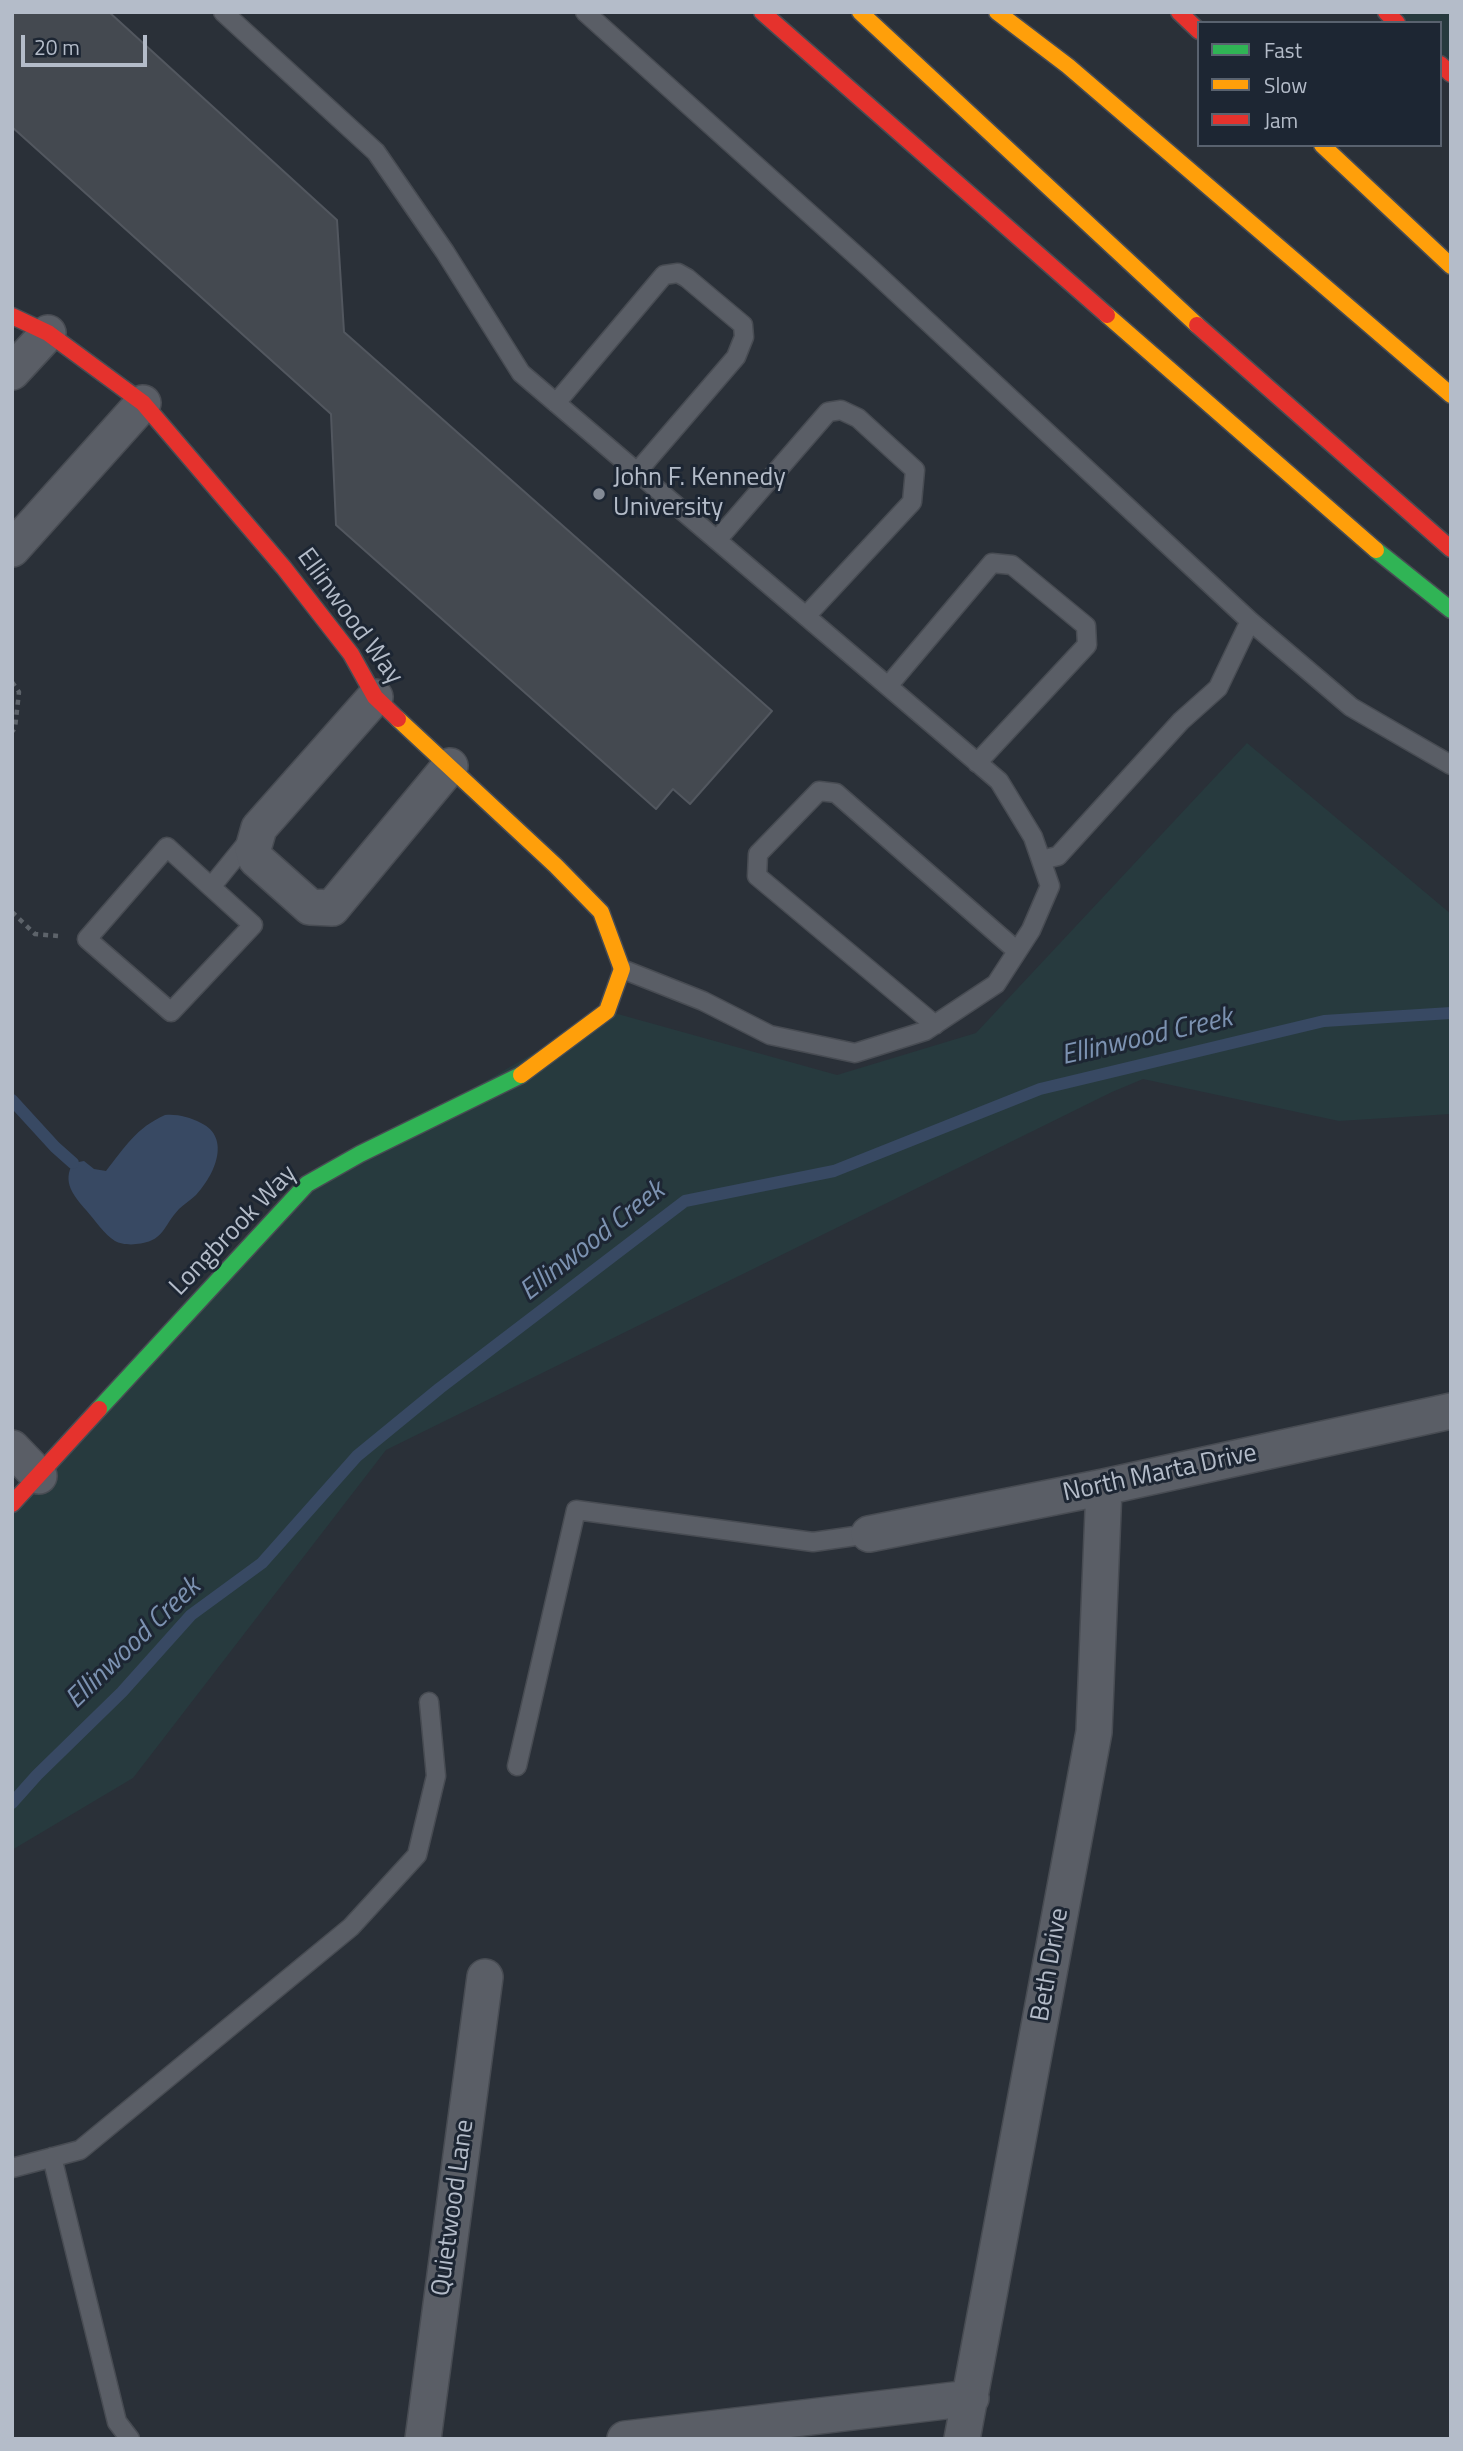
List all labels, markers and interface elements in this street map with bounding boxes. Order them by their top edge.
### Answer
scale bar [24,21,150,65]
legend [1197,21,1442,147]
text: 20 m [34,31,80,63]
text: Fast [1264,34,1302,66]
text: Slow [1264,69,1307,101]
text: Jam [1264,104,1298,136]
place label: John F. Kennedy University [613,463,786,524]
marker: John F. Kennedy University [591,486,607,502]
street label: Ellinwood Way [289,543,409,691]
water label: Ellinwood Creek [1058,1002,1236,1074]
street label: Longbrook Way [164,1159,304,1303]
water label: Ellinwood Creek [514,1175,672,1309]
street label: North Marta Drive [1060,1438,1260,1510]
water label: Ellinwood Creek [59,1571,209,1717]
street label: Beth Drive [1026,1906,1076,2024]
street label: Quietwood Lane [426,2118,482,2298]

